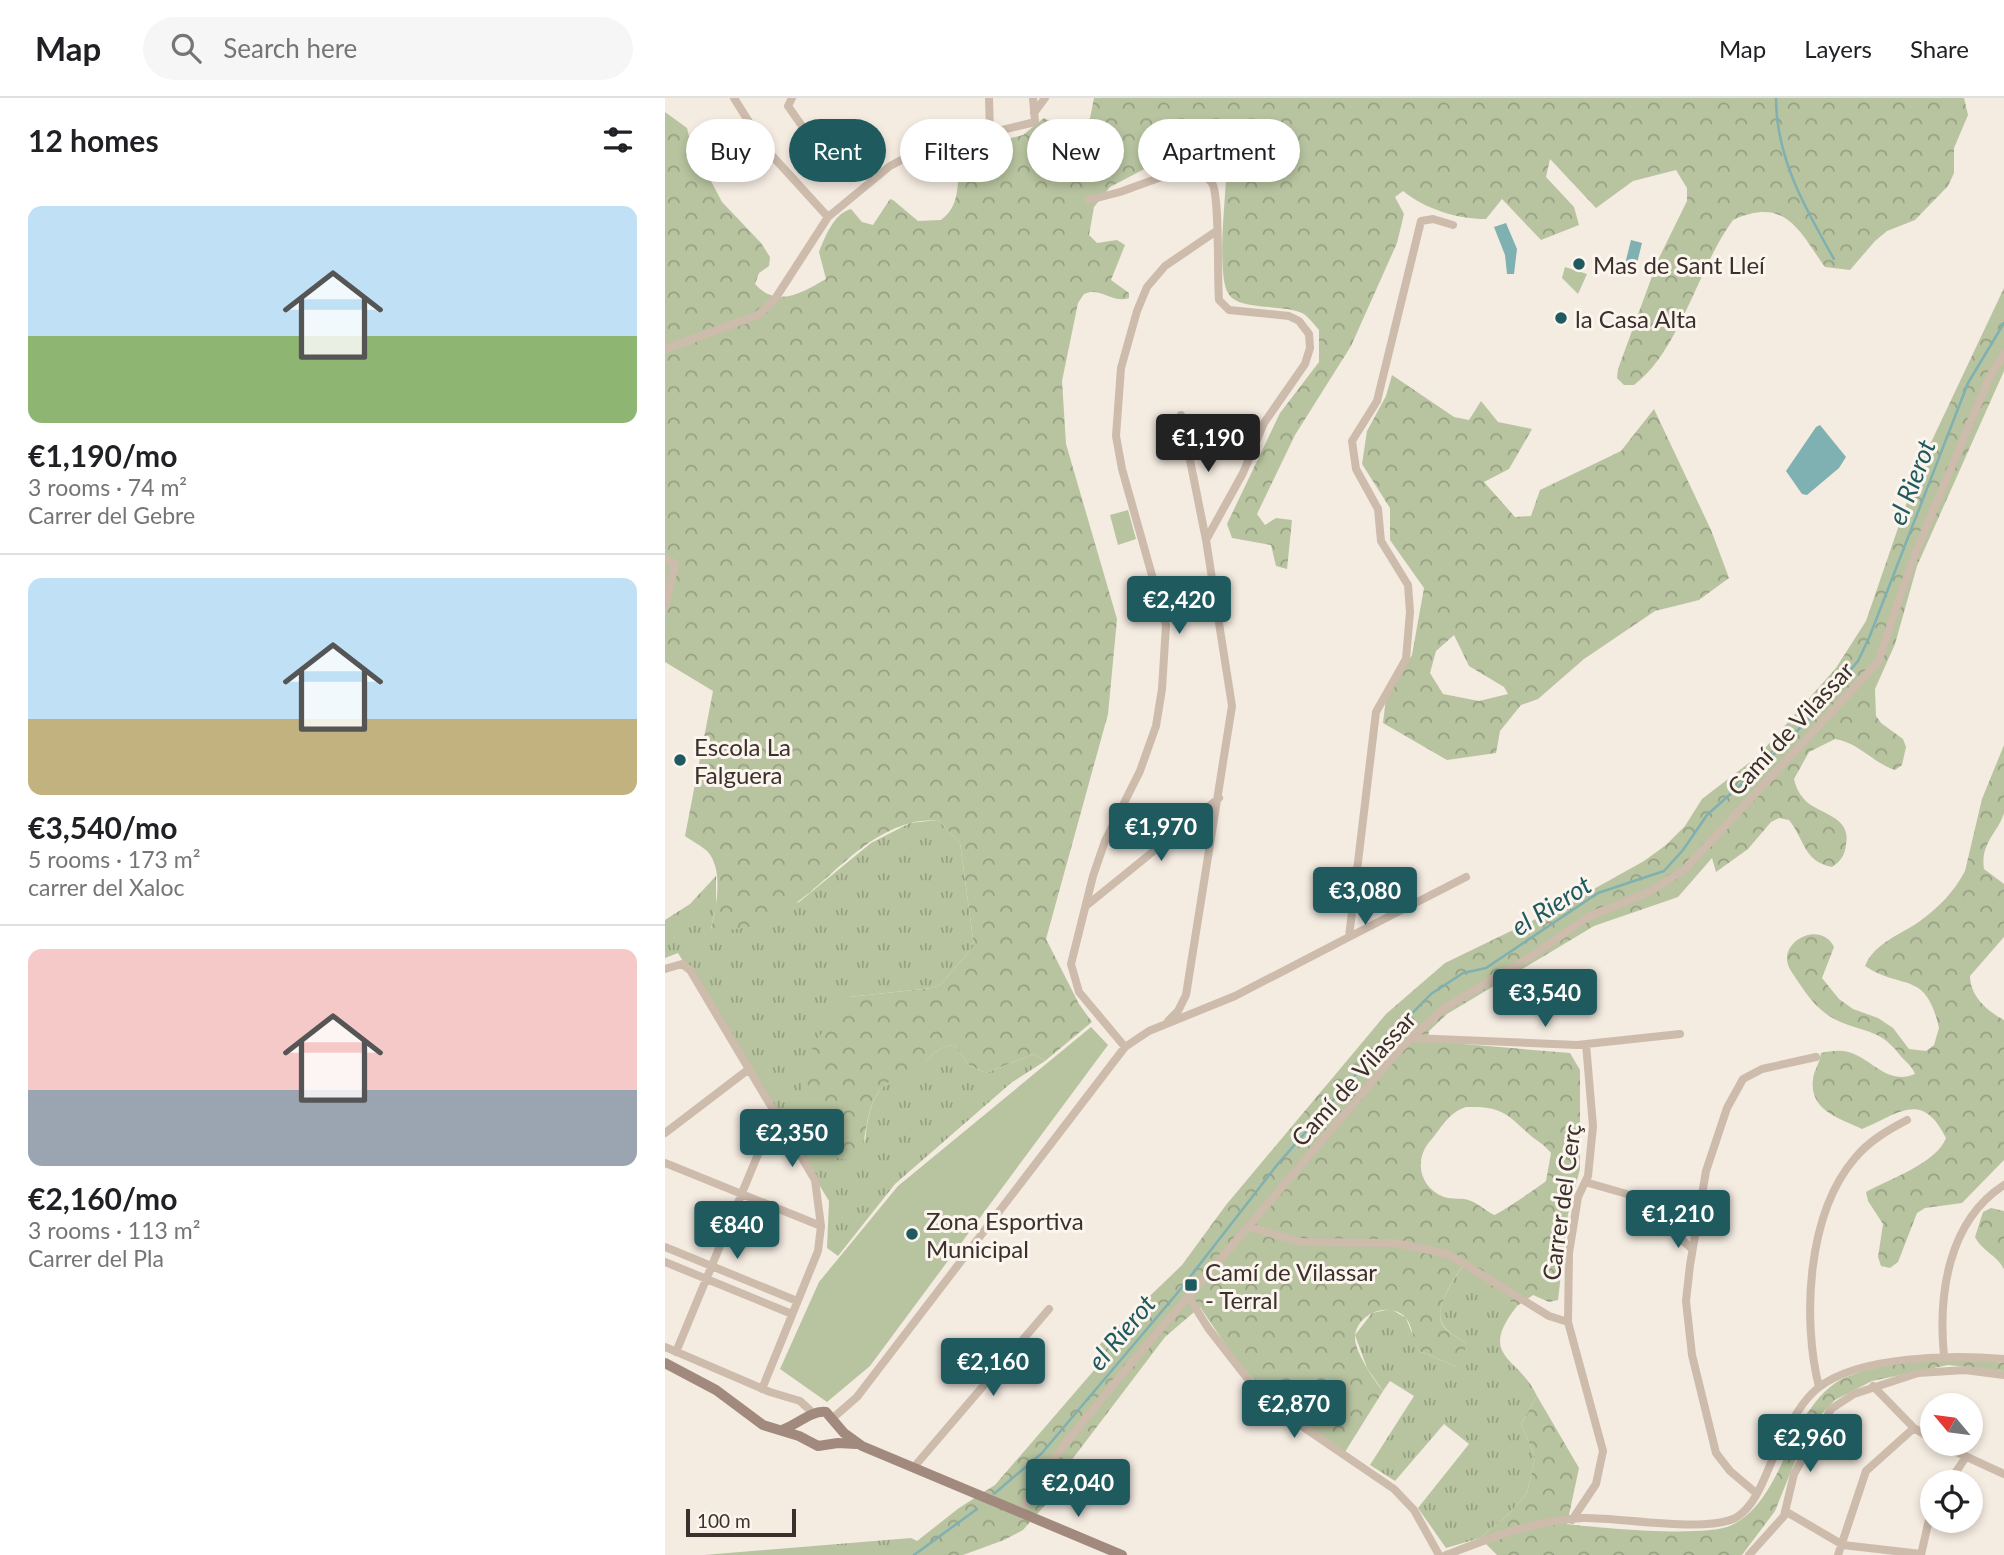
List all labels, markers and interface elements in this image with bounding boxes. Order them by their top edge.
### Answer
search box [143,17,633,80]
text: Map [35,28,101,68]
icon: search [167,29,205,67]
text: Search here [223,32,357,64]
text: Map [1719,34,1766,63]
text: Layers [1804,34,1872,63]
text: Share [1910,34,1969,63]
chip: Buy [686,119,775,182]
chip: Rent [789,119,886,182]
chip: Filters [900,119,1013,182]
chip: New [1027,119,1124,182]
chip: Apartment [1138,119,1300,182]
icon: filters [599,121,637,159]
text: 12 homes [28,122,159,158]
place label: Mas de Sant Lleí [1593,250,1766,279]
icon: home [270,252,396,378]
marker: Mas de Sant Lleí [1571,256,1587,272]
place label: la Casa Alta [1575,304,1697,333]
marker: la Casa Alta [1553,310,1569,326]
pin: €1,190 [1151,414,1265,474]
text: €1,190 [1172,423,1244,451]
water label: el Rierot [1880,435,1942,529]
text: €1,190/mo [28,437,177,473]
text: 3 rooms · 74 m² [28,473,187,501]
text: Carrer del Gebre [28,501,195,529]
pin: €2,420 [1122,576,1236,636]
text: €2,420 [1143,585,1215,613]
icon: home [270,624,396,750]
street label: Camí de Vilassar [1721,655,1859,801]
place label: Escola La Falguera [694,732,791,789]
marker: Escola La Falguera [672,752,688,768]
pin: €1,970 [1104,804,1218,863]
text: €3,540/mo [28,809,177,845]
text: €1,970 [1125,812,1197,840]
text: 5 rooms · 173 m² [28,845,200,873]
pin: €3,080 [1308,868,1422,927]
water label: el Rierot [1505,868,1597,942]
text: carrer del Xaloc [28,873,185,901]
text: €3,080 [1329,876,1401,904]
pin: €3,540 [1488,970,1602,1029]
text: €3,540 [1509,978,1581,1006]
icon: home [270,995,396,1121]
street label: Camí de Vilassar [1285,1004,1422,1152]
pin: €2,350 [735,1110,849,1169]
text: €2,350 [756,1118,828,1146]
street label: Carrer del Cerç [1536,1122,1586,1282]
text: €2,160/mo [28,1180,177,1216]
pin: €1,210 [1621,1190,1735,1250]
text: €1,210 [1642,1199,1714,1227]
pin: €840 [696,1202,778,1261]
place label: Zona Esportiva Municipal [926,1206,1084,1263]
text: €840 [710,1210,764,1238]
text: 3 rooms · 113 m² [28,1216,200,1244]
marker: Zona Esportiva Municipal [904,1226,920,1242]
text: Carrer del Pla [28,1244,164,1272]
place label: Camí de Vilassar - Terral [1205,1257,1377,1314]
marker: Camí de Vilassar - Terral [1183,1277,1199,1293]
water label: el Rierot [1080,1288,1162,1376]
pin: €2,160 [936,1338,1050,1398]
text: €2,160 [957,1347,1029,1375]
pin: €2,870 [1237,1380,1351,1440]
text: €2,870 [1258,1389,1330,1417]
north arrow [1920,1393,1983,1456]
map controls [1920,1393,1983,1533]
pin: €2,960 [1753,1414,1867,1474]
text: €2,960 [1774,1423,1846,1451]
pin: €2,040 [1021,1460,1135,1519]
text: €2,040 [1042,1468,1114,1496]
button: locate [1920,1470,1983,1533]
scale bar [686,1506,796,1538]
text: 100 m [697,1509,751,1532]

